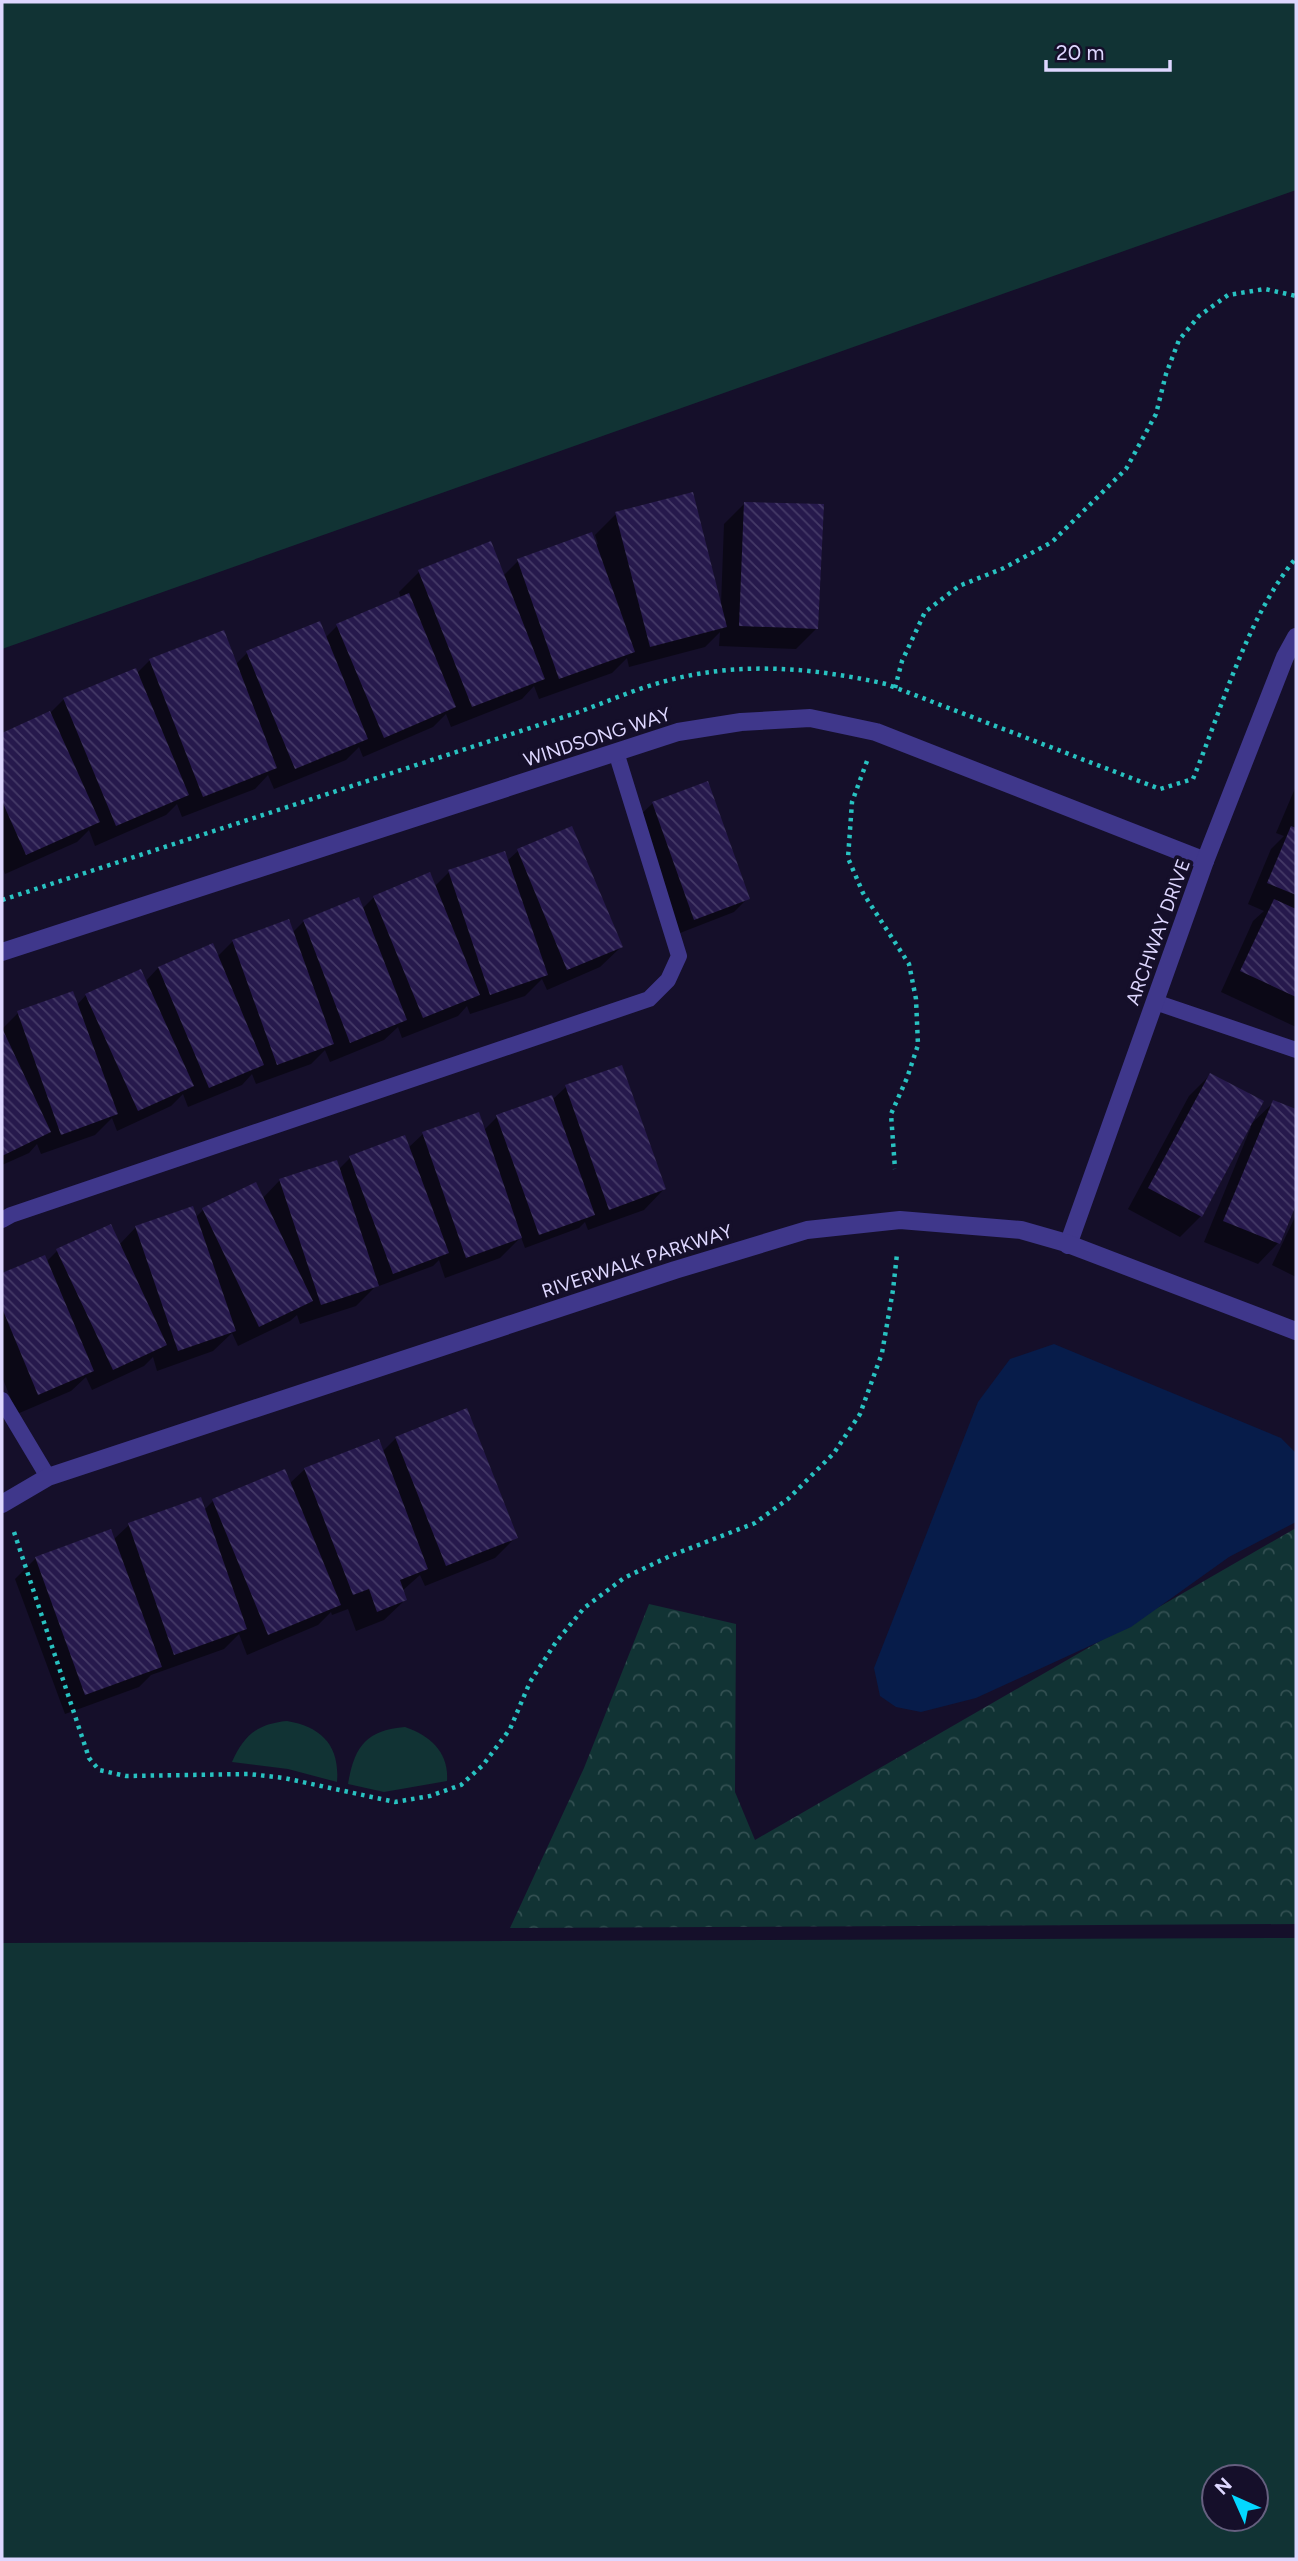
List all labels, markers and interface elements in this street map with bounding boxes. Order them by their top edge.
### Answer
scale bar [1046,28,1170,72]
text: 20 m [1056,40,1104,65]
street label: WINDSONG WAY [521,702,674,772]
street label: ARCHWAY DRIVE [1121,856,1195,1008]
street label: RIVERWALK PARKWAY [539,1219,736,1303]
north arrow [1200,2463,1270,2533]
text: N [1210,2473,1237,2500]

